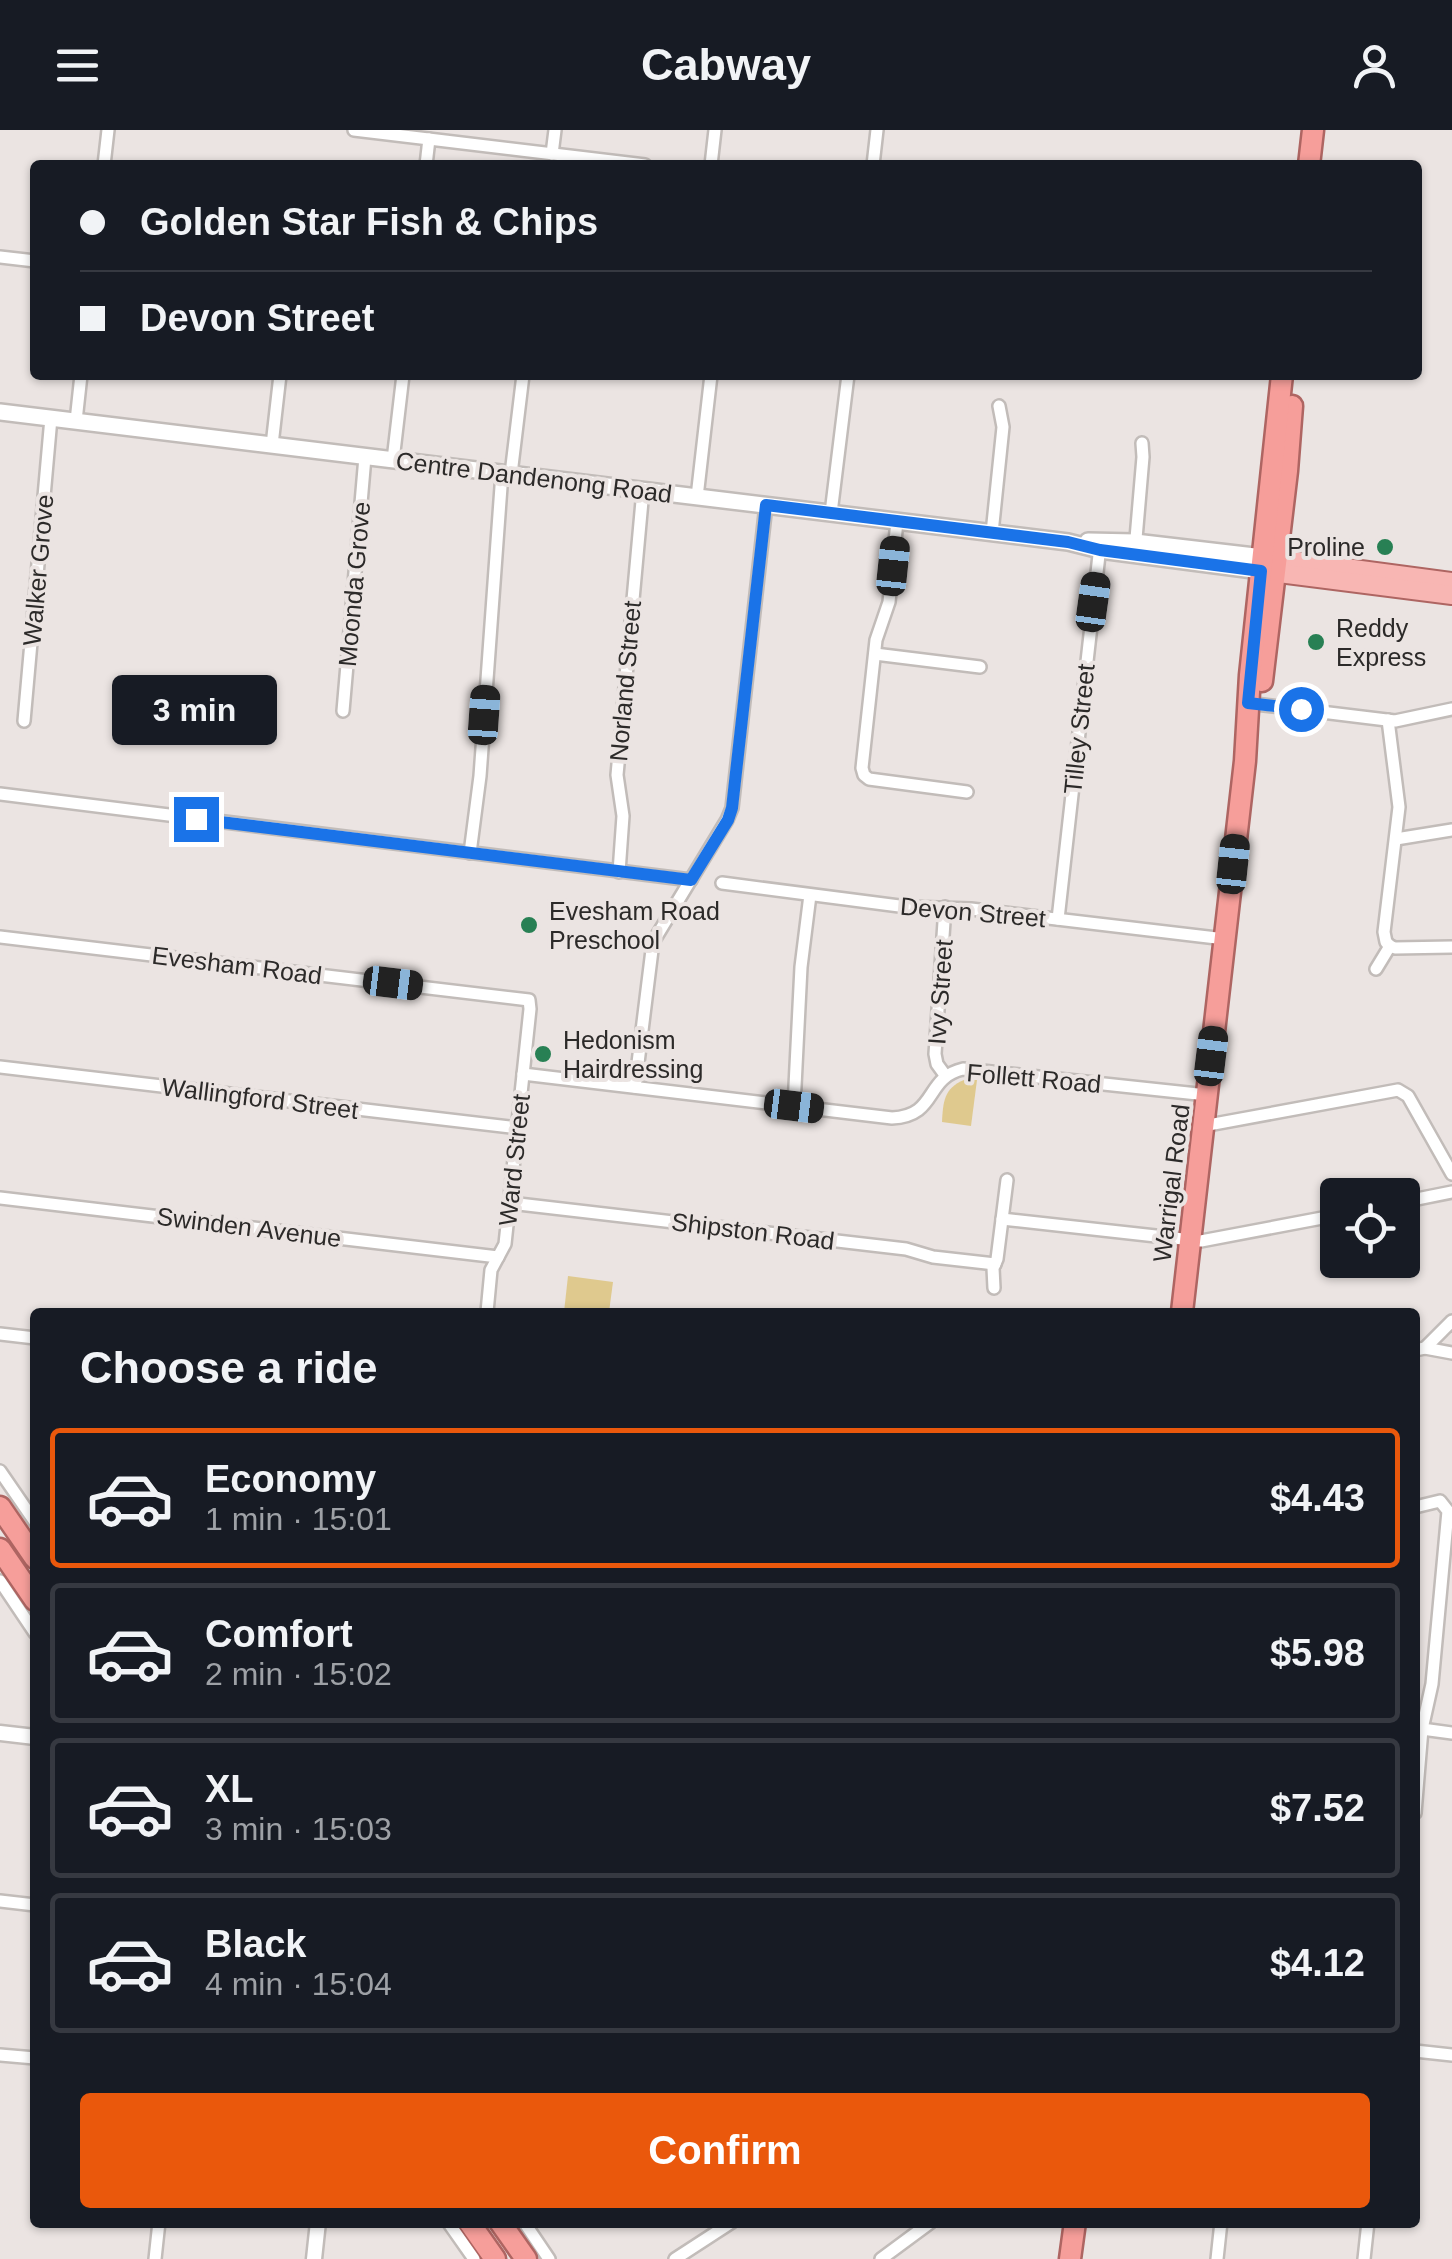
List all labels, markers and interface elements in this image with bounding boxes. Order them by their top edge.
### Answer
icon: menu [50,38,105,93]
icon: person [1347,38,1402,93]
text: Cabway [641,39,811,90]
text: Golden Star Fish & Chips [140,201,598,243]
text: Devon Street [140,297,374,339]
street label: Centre Dandenong Road [394,446,674,508]
street label: Walker Grove [17,493,59,647]
street label: Moonda Grove [333,500,375,668]
place label: Proline [1287,533,1365,561]
car [875,535,911,597]
marker: Proline [1374,536,1396,558]
car [1074,570,1112,634]
street label: Norland Street [604,599,646,763]
place label: Reddy Express [1336,614,1426,671]
marker: Reddy Express [1305,631,1327,653]
street label: Tilley Street [1058,662,1100,796]
callout: 3 min [114,674,278,744]
car [467,684,501,746]
route start [1279,687,1324,732]
text: 3 min [153,692,236,728]
route end [174,797,219,842]
car [1215,833,1251,895]
street label: Devon Street [899,892,1047,932]
place label: Evesham Road Preschool [549,897,720,954]
marker: Evesham Road Preschool [518,914,540,936]
street label: Ivy Street [922,938,958,1046]
street label: Evesham Road [150,941,324,989]
car [361,964,425,1002]
car [1192,1024,1230,1088]
place label: Hedonism Hairdressing [563,1026,703,1083]
marker: Hedonism Hairdressing [532,1043,554,1065]
street label: Follett Road [966,1058,1102,1098]
street label: Wallingford Street [160,1072,360,1124]
car [762,1087,826,1125]
street label: Ward Street [493,1093,535,1227]
street label: Warrigal Road [1147,1102,1195,1264]
map controls [1320,1178,1420,1278]
button: locate [1320,1178,1420,1278]
street label: Swinden Avenue [155,1202,343,1252]
street label: Shipston Road [670,1207,836,1255]
text: Choose a ride [80,1342,378,1393]
icon: car [85,1453,175,1543]
text: Economy [205,1458,376,1500]
text: $4.43 [1270,1477,1365,1519]
text: 1 min · 15:01 [205,1501,392,1537]
icon: car [85,1608,175,1698]
text: Comfort [205,1613,353,1655]
text: $5.98 [1270,1632,1365,1674]
text: 2 min · 15:02 [205,1656,392,1692]
icon: car [85,1763,175,1853]
text: XL [205,1768,254,1810]
text: $7.52 [1270,1787,1365,1829]
text: 3 min · 15:03 [205,1811,392,1847]
icon: car [85,1918,175,2008]
text: Black [205,1923,306,1965]
text: $4.12 [1270,1942,1365,1984]
text: 4 min · 15:04 [205,1966,392,2002]
button: Confirm [80,2093,1370,2208]

